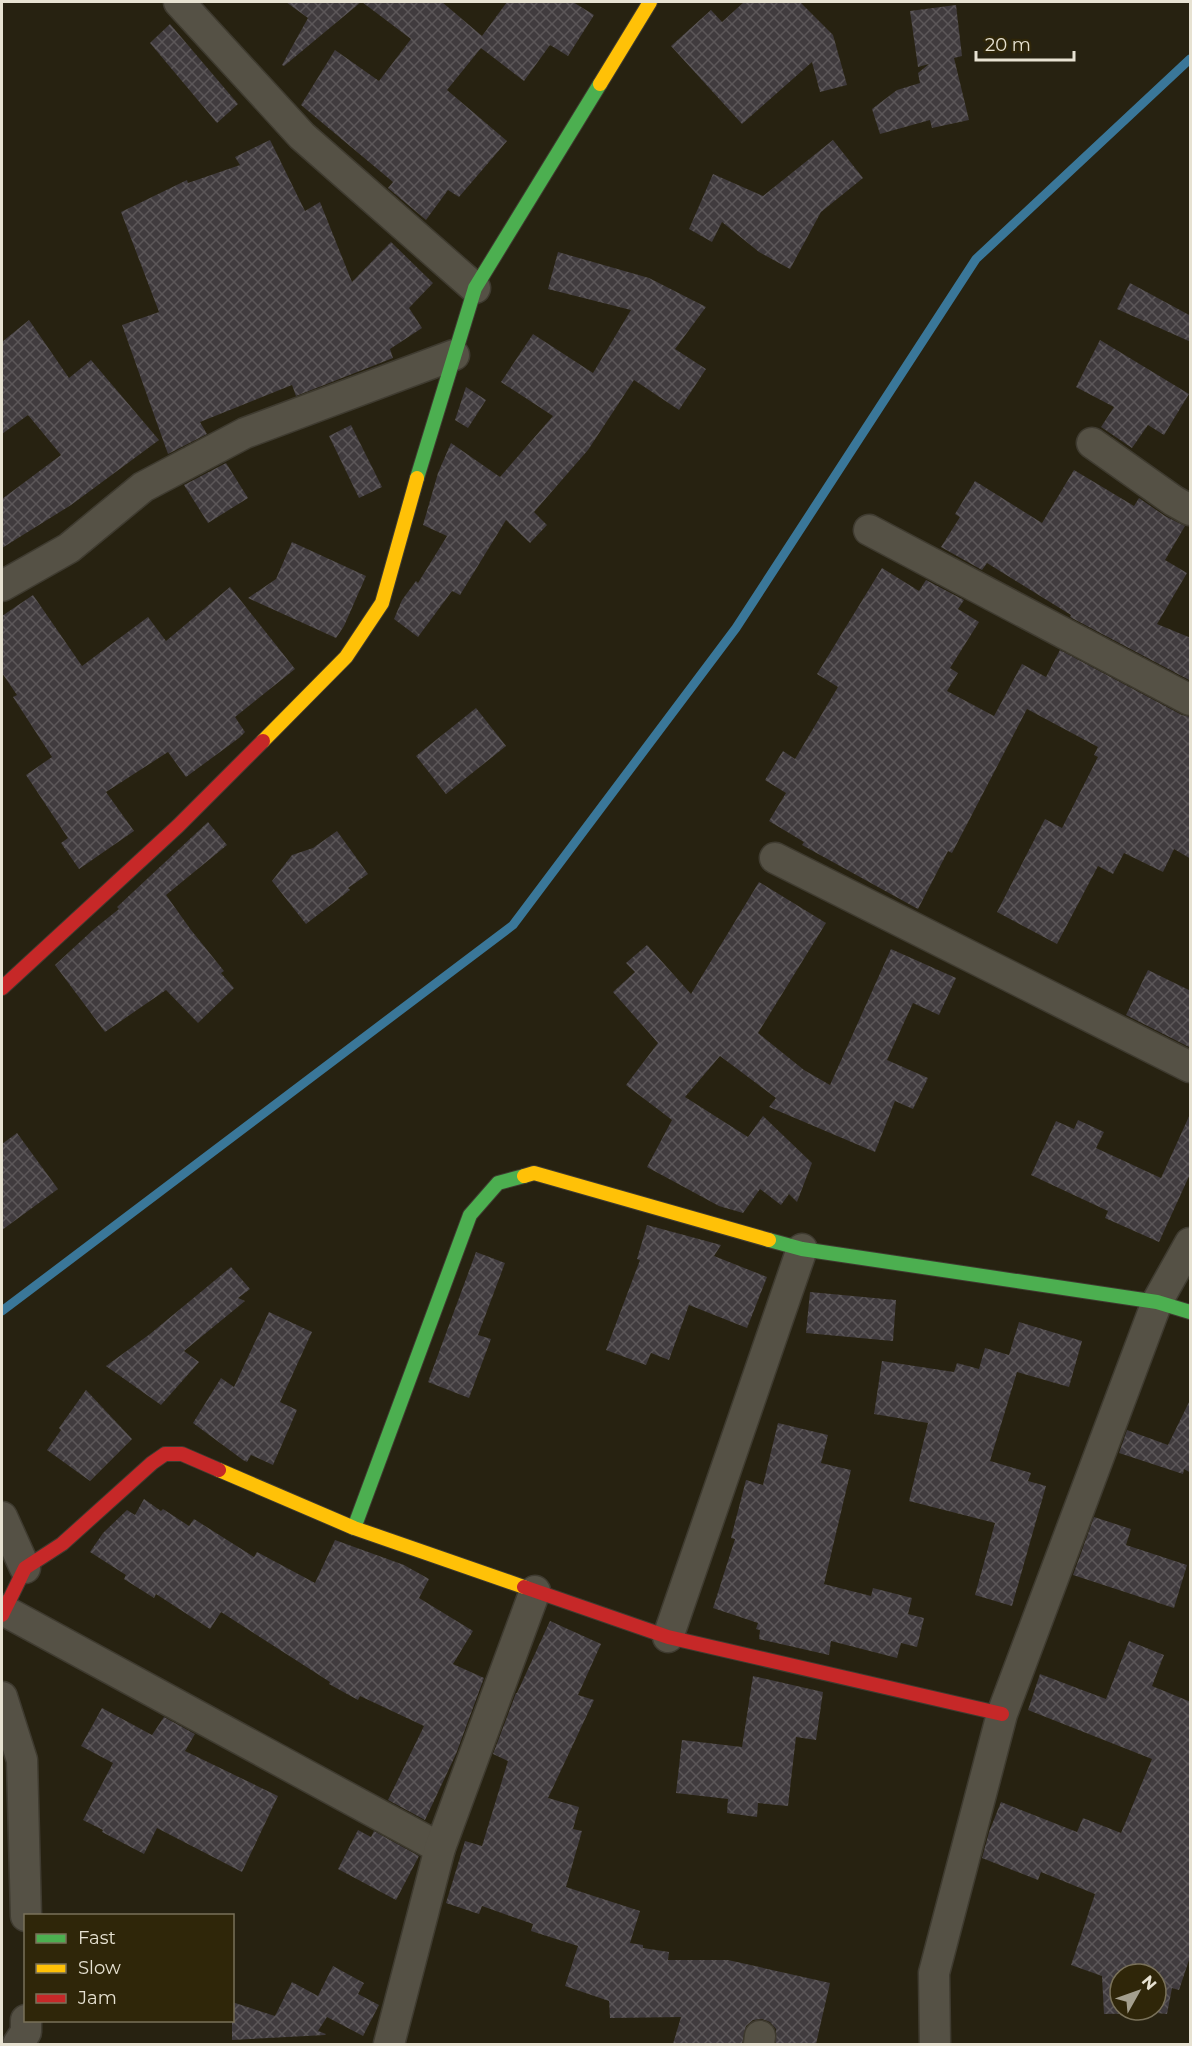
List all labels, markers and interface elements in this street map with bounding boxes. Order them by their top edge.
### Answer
scale bar [976,24,1074,62]
text: 20 m [985,34,1031,56]
legend [24,1914,234,2022]
text: Fast [78,1927,116,1949]
text: Slow [78,1957,121,1979]
north arrow [1108,1962,1168,2022]
text: N [1138,1972,1161,1994]
text: Jam [77,1987,117,2009]

